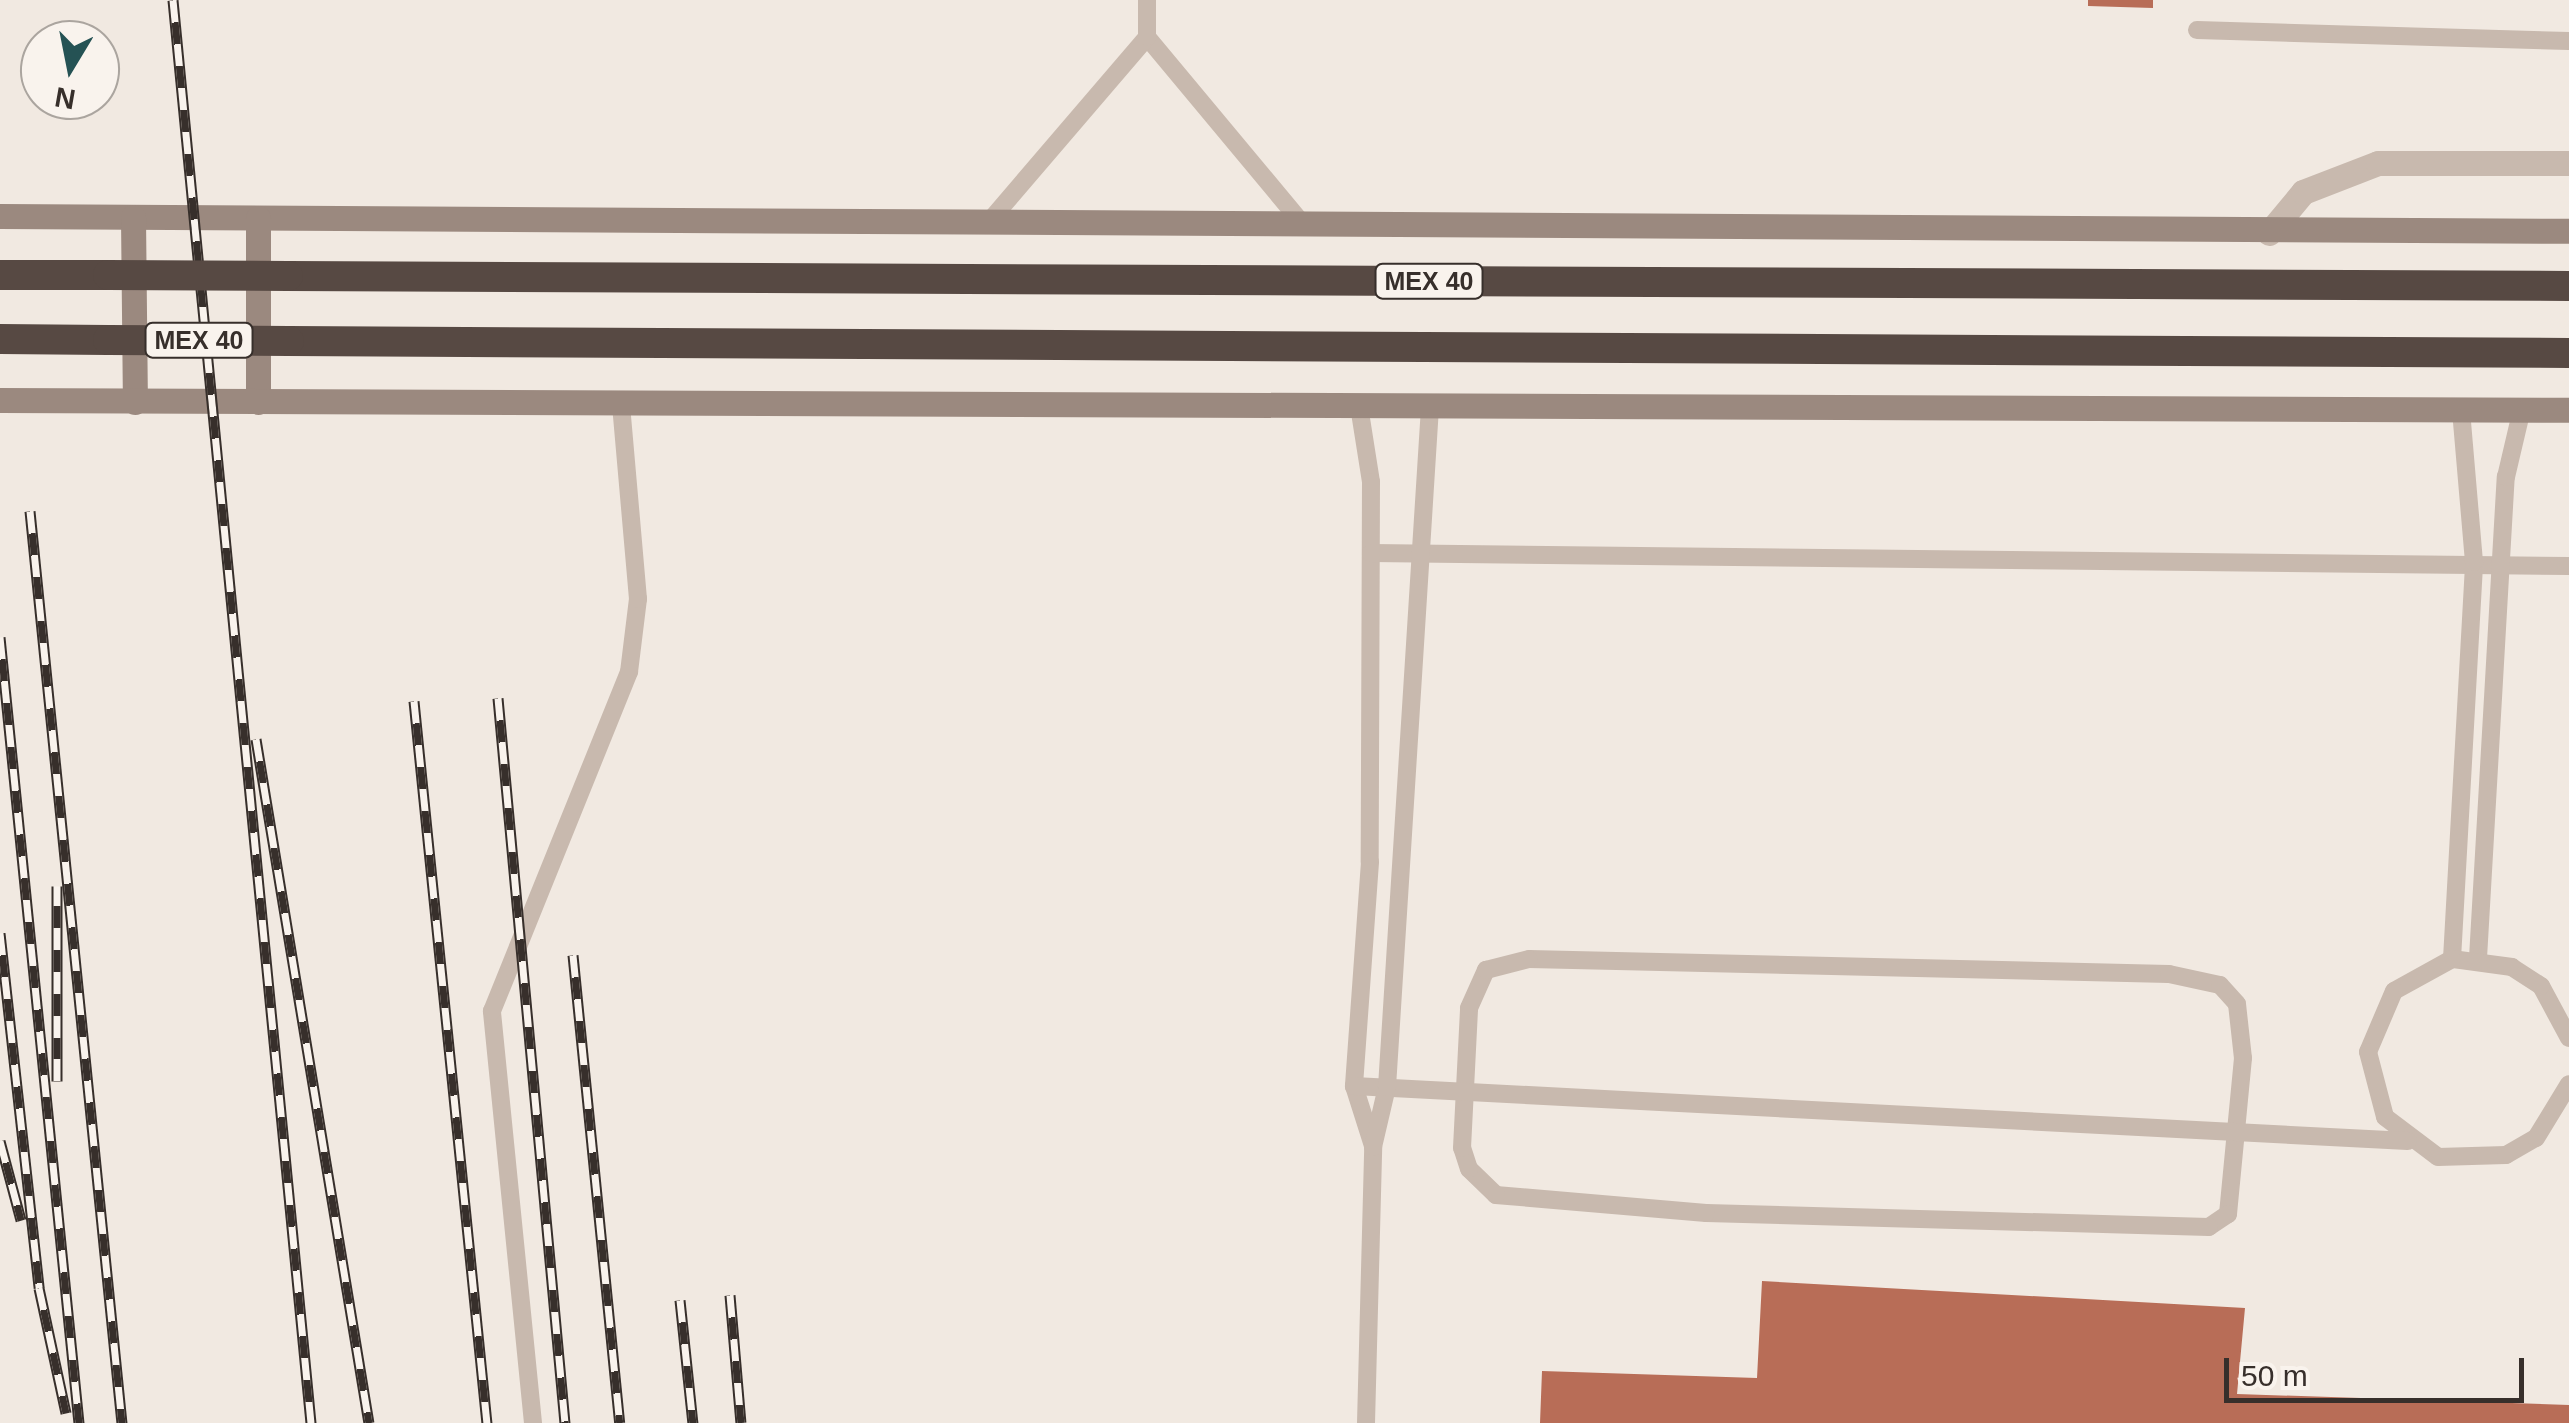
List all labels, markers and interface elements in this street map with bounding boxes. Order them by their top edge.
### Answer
north arrow [20,20,120,120]
text: N [52,81,78,115]
road number: MEX 40 [1374,261,1484,301]
road number: MEX 40 [144,320,254,360]
scale bar [2229,1338,2529,1400]
text: 50 m [2241,1359,2308,1392]

